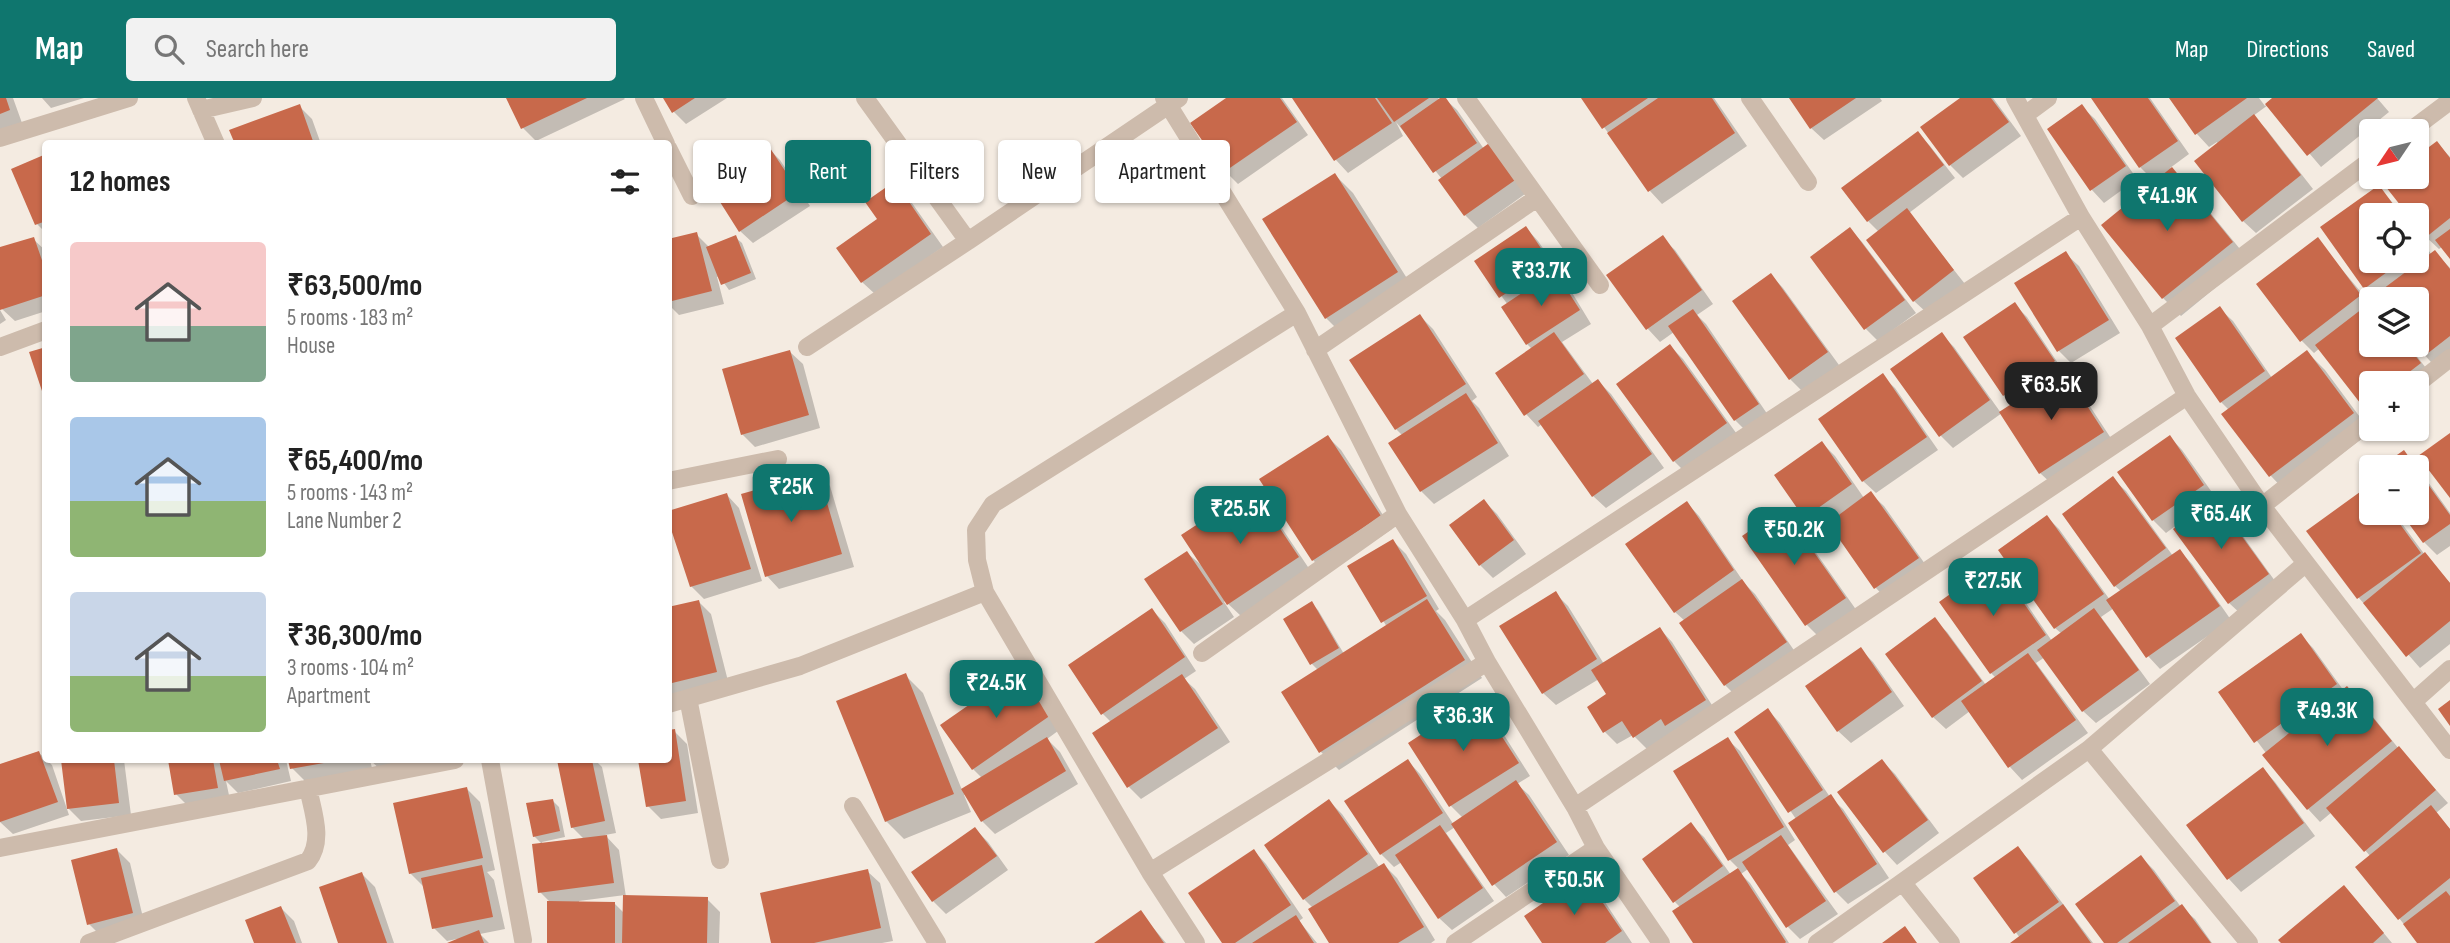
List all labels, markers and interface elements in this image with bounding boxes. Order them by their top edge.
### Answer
search box [126,18,616,81]
text: Map [35,29,84,69]
icon: search [150,30,188,68]
text: Search here [206,34,309,65]
text: Map [2175,35,2208,64]
text: Directions [2246,35,2329,64]
text: Saved [2367,35,2415,64]
north arrow [2359,119,2429,189]
map controls [2359,119,2429,525]
chip: Buy [693,140,771,203]
chip: Rent [785,140,871,203]
chip: Filters [885,140,984,203]
chip: New [998,140,1081,203]
chip: Apartment [1095,140,1230,203]
icon: filters [606,163,644,201]
text: 12 homes [70,164,171,200]
pin: ₹41.9K [2110,174,2224,233]
text: ₹41.9K [2137,182,2197,210]
button: locate [2359,203,2429,273]
pin: ₹33.7K [1484,248,1598,308]
text: ₹33.7K [1511,257,1571,285]
text: ₹63,500/mo [287,268,422,304]
icon: home [126,270,210,354]
button: layers [2359,287,2429,357]
text: 5 rooms · 183 m² [287,304,413,332]
text: House [287,332,335,360]
pin: ₹63.5K [1994,362,2108,422]
text: ₹63.5K [2021,371,2081,399]
button: + [2359,371,2429,441]
text: ₹65,400/mo [287,443,423,479]
icon: home [126,445,210,529]
button: − [2359,455,2429,525]
pin: ₹25K [750,464,832,524]
text: ₹25K [769,473,813,501]
text: 5 rooms · 143 m² [287,479,413,507]
pin: ₹25.5K [1183,486,1297,546]
pin: ₹65.4K [2164,491,2278,551]
text: ₹25.5K [1210,495,1270,523]
text: ₹65.4K [2190,500,2252,528]
text: Lane Number 2 [287,507,402,535]
pin: ₹50.2K [1737,508,1851,567]
text: ₹50.2K [1764,516,1824,544]
pin: ₹27.5K [1936,559,2050,618]
text: ₹27.5K [1964,567,2022,595]
text: ₹36,300/mo [287,618,422,654]
icon: home [126,620,210,704]
text: 3 rooms · 104 m² [287,654,414,682]
pin: ₹24.5K [939,660,1053,720]
text: ₹24.5K [966,669,1026,697]
text: Apartment [287,682,371,710]
pin: ₹49.3K [2270,688,2384,748]
pin: ₹36.3K [1406,694,1520,753]
text: ₹49.3K [2296,697,2358,725]
text: ₹36.3K [1433,702,1493,730]
pin: ₹50.5K [1517,858,1631,917]
text: ₹50.5K [1544,866,1604,894]

